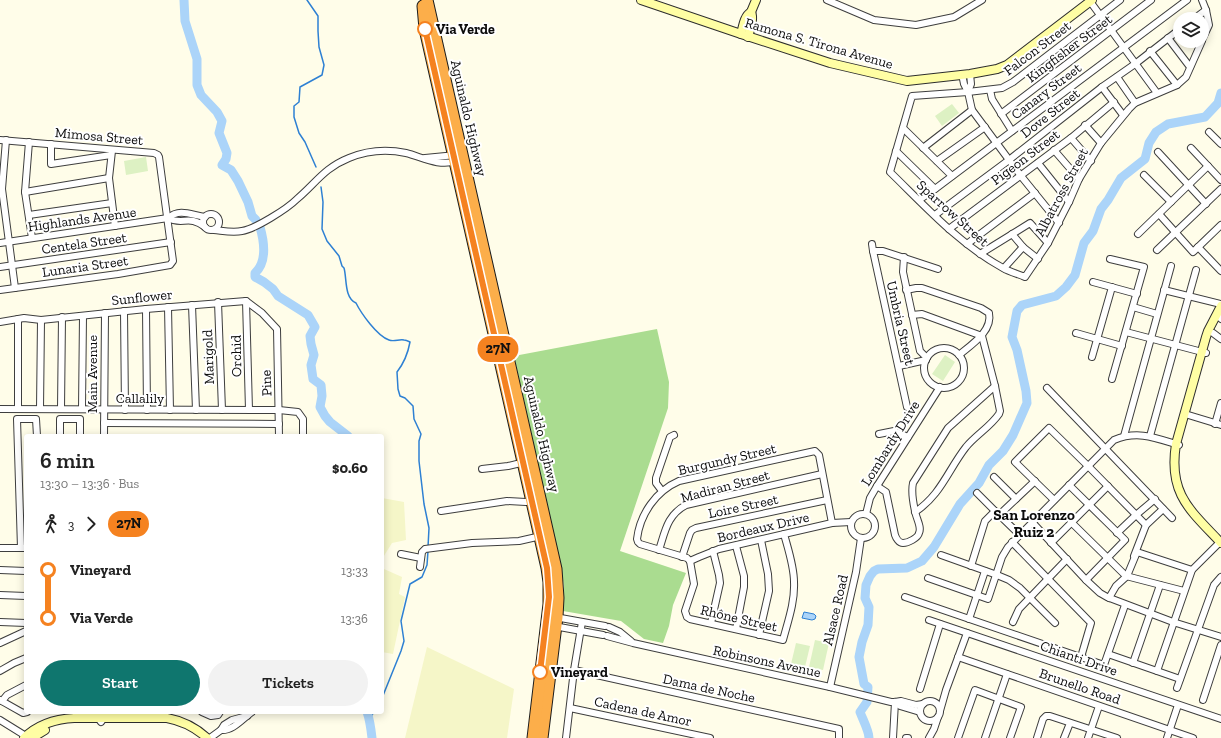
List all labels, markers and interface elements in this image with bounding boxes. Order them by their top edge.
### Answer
street label: Kingfisher Street [1023,10,1116,86]
map controls [1173,12,1209,48]
button: layers [1173,12,1209,48]
street label: Ramona S. Tirona Avenue [743,14,895,73]
street label: Falcon Street [1000,17,1075,79]
marker: Via Verde [417,21,433,37]
place label: Via Verde [436,21,495,38]
street label: Aguinaldo Highway [447,58,490,179]
street label: Canary Street [1008,59,1085,123]
street label: Dove Street [1017,85,1084,142]
street label: Mimosa Street [54,124,145,149]
street label: Pigeon Street [988,126,1064,189]
street label: Albatross Street [1031,144,1092,239]
street label: Sparrow Street [913,177,993,251]
street label: Highlands Avenue [27,203,138,236]
street label: Centela Street [40,229,129,258]
street label: Lunaria Street [41,252,130,281]
street label: Umbria Street [883,279,919,368]
street label: Sunflower [111,286,174,309]
street label: Marigold [199,329,218,385]
street label: Main Avenue [84,335,101,413]
street label: Orchid [228,335,245,377]
line badge: 27N [475,336,521,362]
text: 27N [485,340,511,357]
street label: Pine [258,369,275,397]
street label: Aguinaldo Highway [520,374,563,495]
street label: Callalily [116,390,165,407]
street label: Lombardy Drive [857,397,924,489]
street label: Burgundy Street [676,440,779,479]
text: 6 min [40,447,95,474]
text: $0.60 [332,459,368,477]
street label: Madiran Street [679,466,772,507]
text: 13:30 – 13:36 · Bus [40,476,139,491]
street label: Loire Street [706,491,781,522]
district label: San Lorenzo Ruiz 2 [993,506,1075,541]
street label: Bordeaux Drive [716,509,811,546]
icon: walk [40,513,62,535]
icon: forward [80,513,102,535]
text: 27N [116,515,141,532]
text: 3 [68,517,74,532]
text: Vineyard [70,561,131,579]
text: 13:33 [341,563,368,578]
street label: Alsace Road [819,573,852,647]
street label: Rhône Street [699,601,780,636]
text: Via Verde [70,609,133,627]
text: 13:36 [340,611,368,626]
street label: Chianti Drive [1038,637,1120,680]
street label: Robinsons Avenue [711,642,823,681]
button: Start [40,660,200,706]
button: Tickets [208,660,368,706]
marker: Vineyard [532,664,548,680]
place label: Vineyard [551,664,608,681]
street label: Brunello Road [1037,665,1123,708]
street label: Dama de Noche [661,670,757,707]
street label: Cadena de Amor [593,693,693,730]

